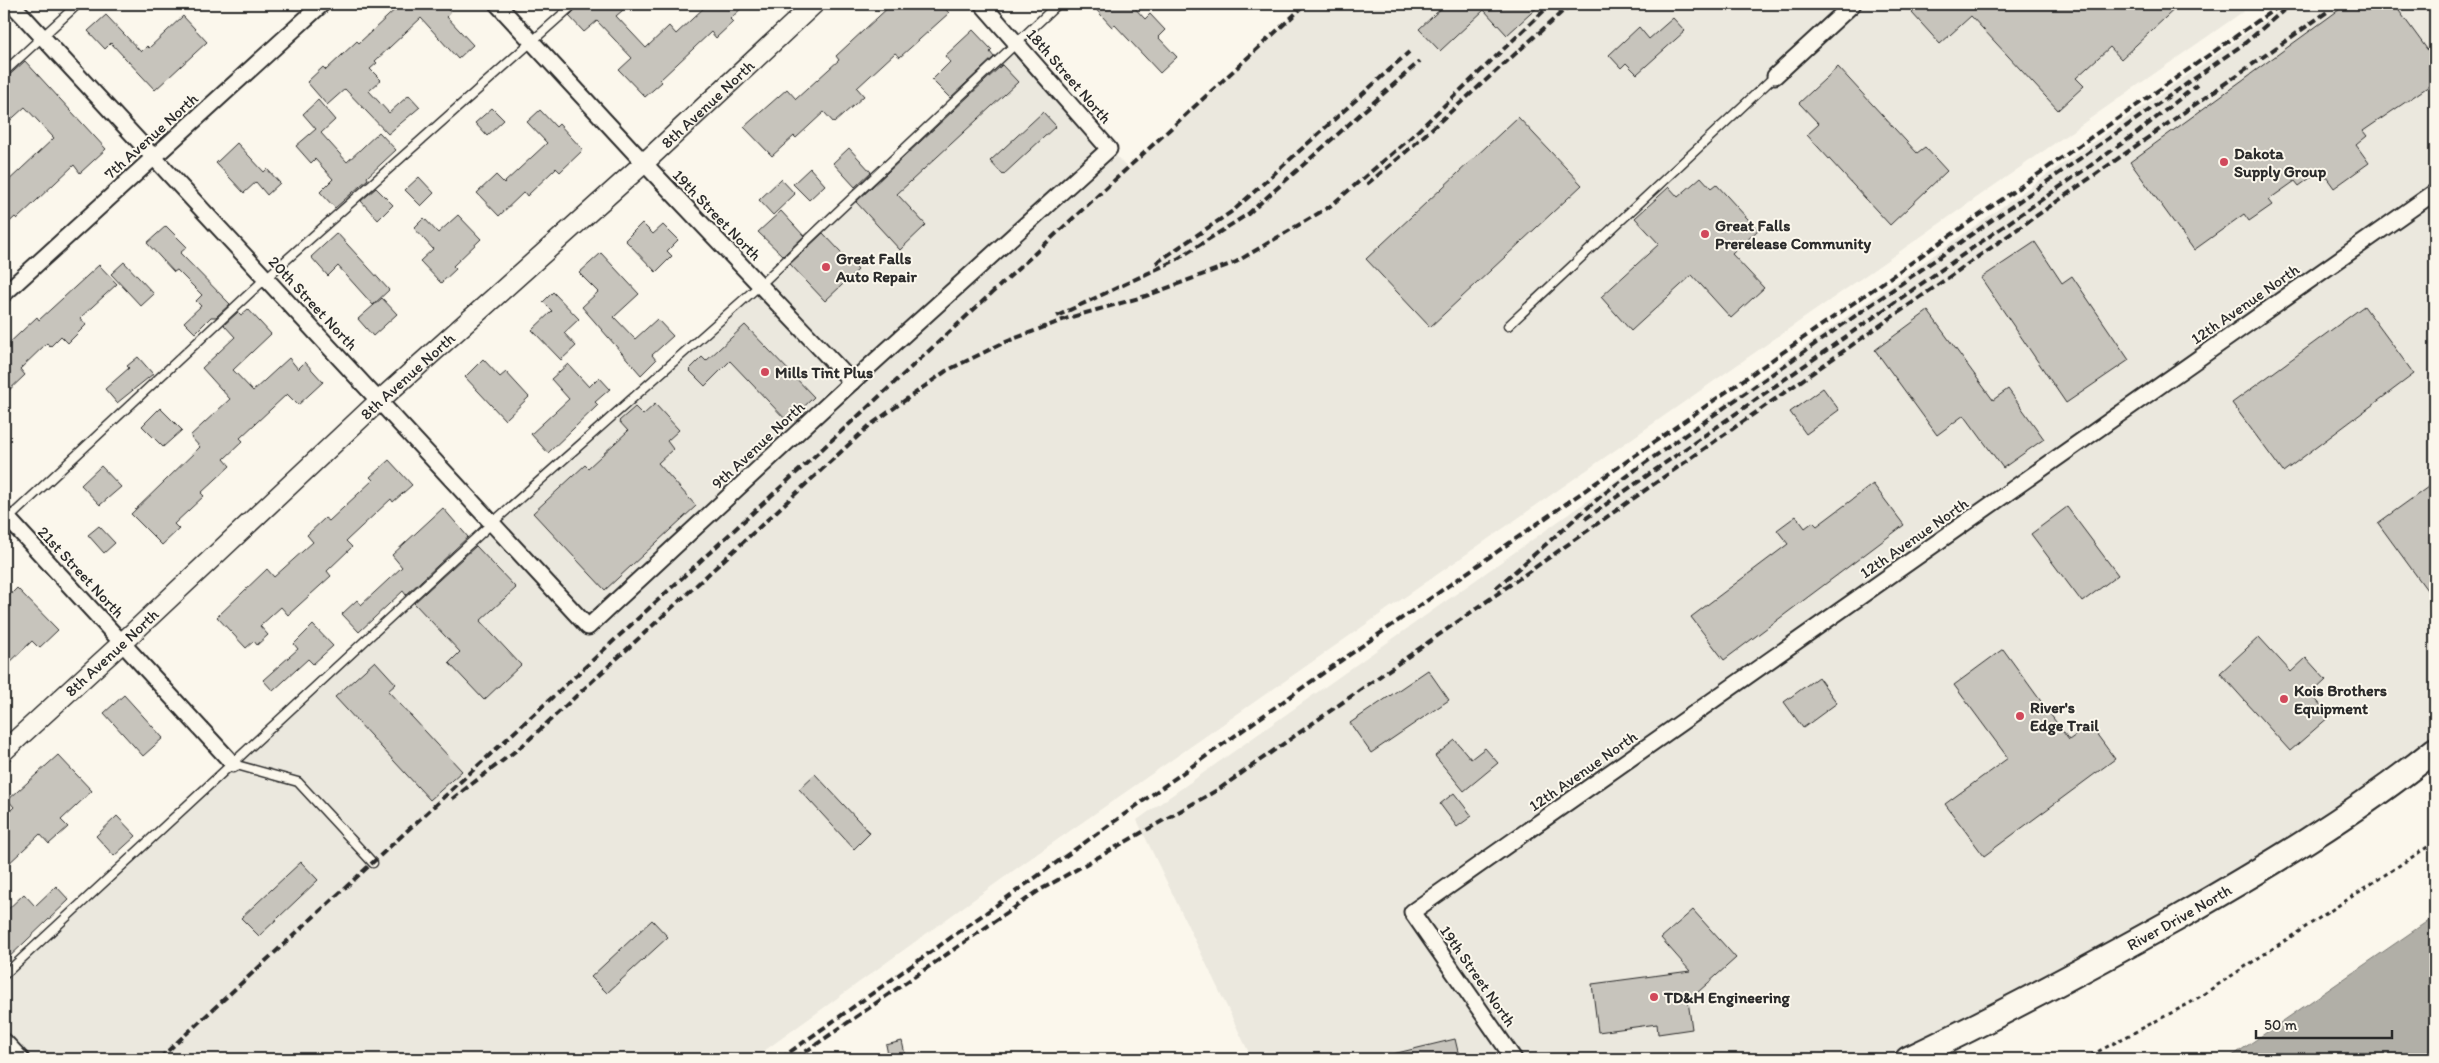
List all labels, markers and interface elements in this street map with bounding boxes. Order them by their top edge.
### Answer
street label: 18th Street North [1023,25,1115,127]
street label: 8th Avenue North [657,55,758,152]
street label: 7th Avenue North [100,89,202,183]
place label: Dakota Supply Group [2234,144,2327,182]
marker: Dakota Supply Group [2218,156,2230,168]
street label: 19th Street North [669,166,765,264]
place label: Great Falls Prerelease Community [1715,216,1871,254]
marker: Great Falls Prerelease Community [1699,228,1711,240]
place label: Great Falls Auto Repair [835,249,917,287]
street label: 20th Street North [265,252,361,354]
street label: 12th Avenue North [2187,259,2303,348]
marker: Great Falls Auto Repair [820,261,832,273]
street label: 8th Avenue North [356,328,459,423]
place label: Mills Tint Plus [775,363,873,382]
marker: Mills Tint Plus [759,366,771,378]
street label: 9th Avenue North [708,397,809,493]
street label: 12th Avenue North [1856,493,1972,582]
street label: 21st Street North [34,522,128,622]
street label: 8th Avenue North [61,604,163,700]
place label: Kois Brothers Equipment [2294,681,2387,719]
marker: Kois Brothers Equipment [2278,693,2290,705]
place label: River's Edge Trail [2030,698,2099,736]
marker: River's Edge Trail [2014,710,2026,722]
street label: 12th Avenue North [1525,726,1641,815]
street label: River Drive North [2123,879,2235,954]
street label: 19th Street North [1436,922,1520,1030]
place label: TD&H Engineering [1663,988,1790,1008]
marker: TD&H Engineering [1648,991,1660,1003]
scale bar [2256,1008,2393,1040]
text: 50 m [2264,1016,2297,1034]

